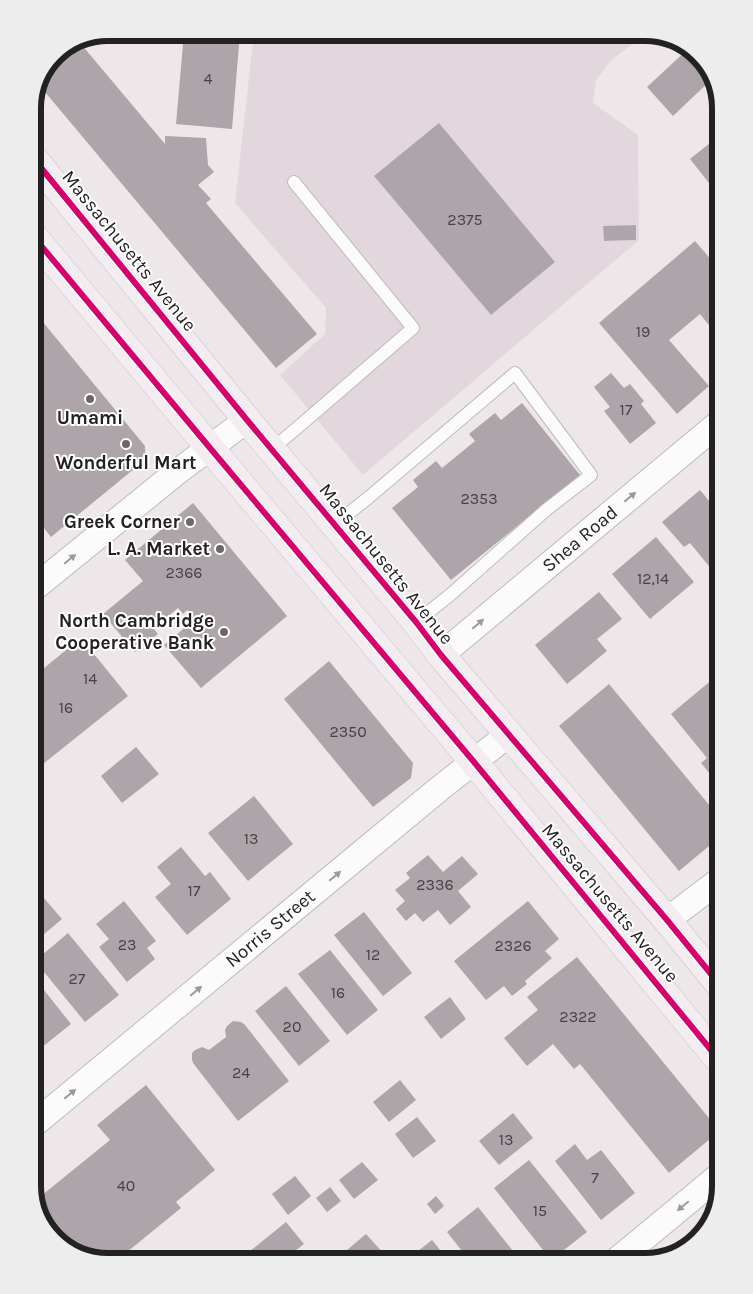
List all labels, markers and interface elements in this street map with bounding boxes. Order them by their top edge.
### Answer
house number: 4 [204,69,213,88]
street label: Massachusetts Avenue [57,166,201,336]
house number: 2375 [447,210,483,229]
house number: 19 [636,322,650,341]
marker: Umami [84,393,96,405]
house number: 17 [620,400,633,419]
place label: Umami [57,407,123,429]
marker: Wonderful Mart [120,438,132,450]
place label: Wonderful Mart [55,452,197,474]
street label: Massachusetts Avenue [314,479,458,649]
house number: 2353 [460,489,498,508]
one-way arrow [623,492,636,503]
street label: Shea Road [538,501,622,577]
place label: Greek Corner [64,511,181,533]
marker: Greek Corner [184,516,196,528]
place label: L. A. Market [107,538,210,560]
marker: L. A. Market [214,543,226,555]
one-way arrow [64,553,77,564]
house number: 2366 [165,563,203,582]
house number: 12,14 [637,569,669,588]
place label: North Cambridge Cooperative Bank [55,610,214,654]
one-way arrow [471,618,484,629]
marker: North Cambridge Cooperative Bank [218,626,230,638]
house number: 14 [83,669,97,688]
house number: 16 [59,698,73,717]
house number: 2350 [329,722,367,741]
street label: Massachusetts Avenue [537,819,683,987]
house number: 13 [244,829,258,848]
one-way arrow [328,871,341,882]
house number: 2336 [416,875,454,894]
house number: 17 [188,881,201,900]
street label: Norris Street [221,885,319,972]
house number: 23 [118,935,136,954]
house number: 2326 [494,936,532,955]
house number: 12 [366,945,380,964]
house number: 27 [69,969,86,988]
house number: 16 [331,983,345,1002]
one-way arrow [189,986,202,997]
house number: 2322 [559,1007,597,1026]
house number: 20 [283,1017,301,1036]
house number: 24 [232,1063,250,1082]
one-way arrow [64,1089,77,1100]
house number: 13 [499,1130,513,1149]
house number: 7 [591,1168,599,1187]
house number: 40 [117,1176,135,1195]
one-way arrow [677,1200,689,1211]
house number: 15 [533,1201,547,1220]

